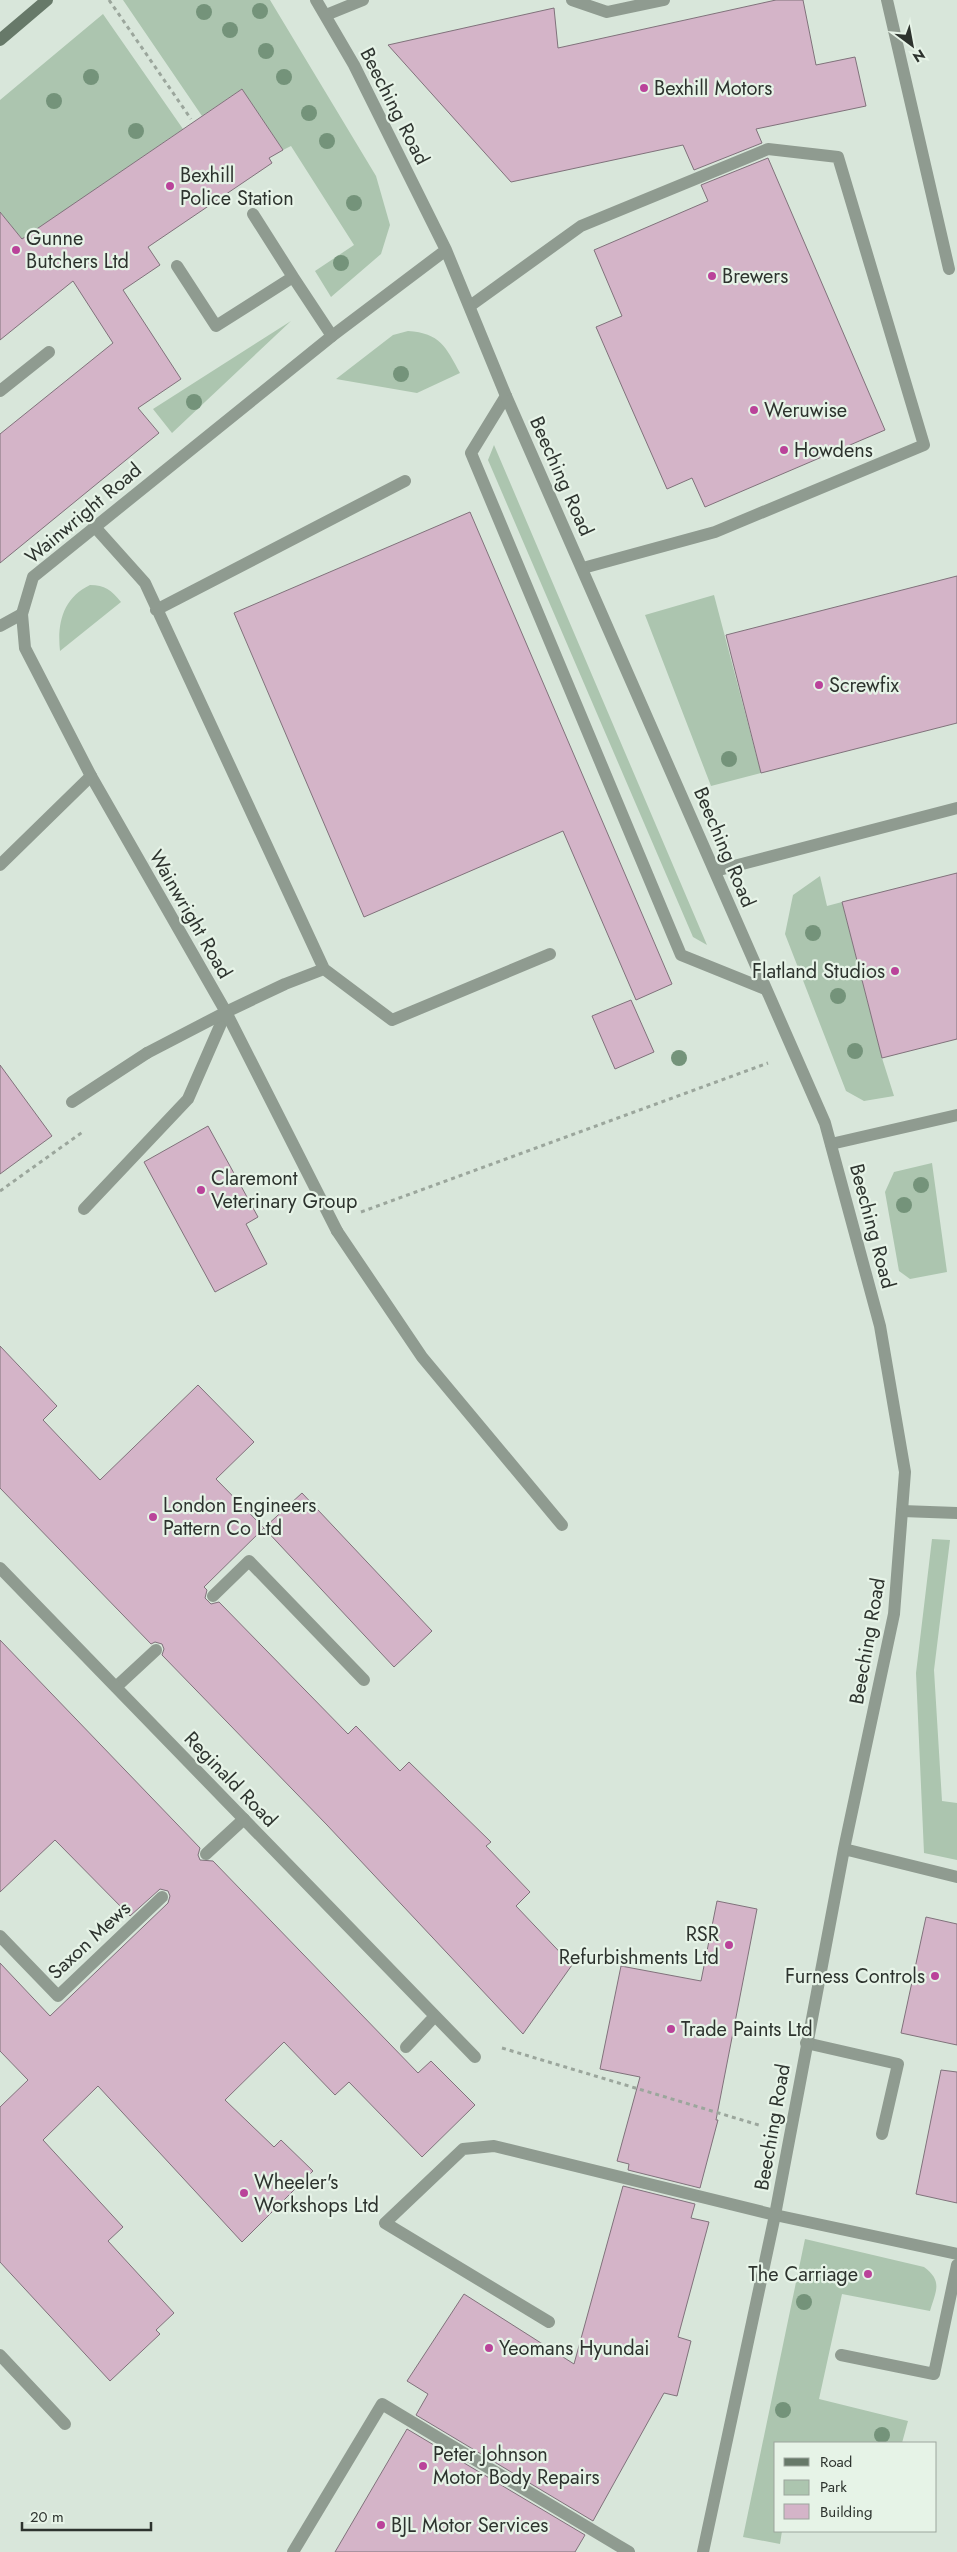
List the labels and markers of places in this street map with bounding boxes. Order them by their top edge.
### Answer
place label: Bexhill Motors [654,74,772,103]
marker: Bexhill Motors [638,82,650,94]
place label: Bexhill Police Station [180,161,294,213]
marker: Bexhill Police Station [164,180,176,192]
place label: Gunne Butchers Ltd [26,224,129,276]
marker: Gunne Butchers Ltd [10,244,22,256]
place label: Brewers [722,262,788,291]
marker: Brewers [706,270,718,282]
place label: Weruwise [764,396,847,425]
marker: Weruwise [748,404,760,416]
place label: Howdens [794,436,873,465]
marker: Howdens [778,444,790,456]
place label: Screwfix [829,671,900,700]
marker: Screwfix [813,679,825,691]
place label: Flatland Studios [752,957,885,986]
marker: Flatland Studios [889,965,901,977]
place label: Claremont Veterinary Group [211,1164,357,1216]
marker: Claremont Veterinary Group [195,1184,207,1196]
place label: London Engineers Pattern Co Ltd [163,1491,316,1543]
marker: London Engineers Pattern Co Ltd [147,1511,159,1523]
place label: RSR Refurbishments Ltd [559,1920,719,1972]
marker: RSR Refurbishments Ltd [723,1939,735,1951]
place label: Furness Controls [785,1962,925,1991]
marker: Furness Controls [929,1970,941,1982]
place label: Trade Paints Ltd [681,2015,813,2044]
marker: Trade Paints Ltd [665,2023,677,2035]
place label: Wheeler's Workshops Ltd [254,2168,379,2220]
marker: Wheeler's Workshops Ltd [238,2187,250,2199]
place label: The Carriage [748,2260,858,2289]
marker: The Carriage [862,2268,874,2280]
place label: Yeomans Hyundai [499,2334,650,2363]
marker: Yeomans Hyundai [483,2342,495,2354]
place label: Peter Johnson Motor Body Repairs [433,2440,600,2492]
marker: Peter Johnson Motor Body Repairs [417,2460,429,2472]
place label: BJL Motor Services [391,2511,548,2540]
marker: BJL Motor Services [375,2519,387,2531]

